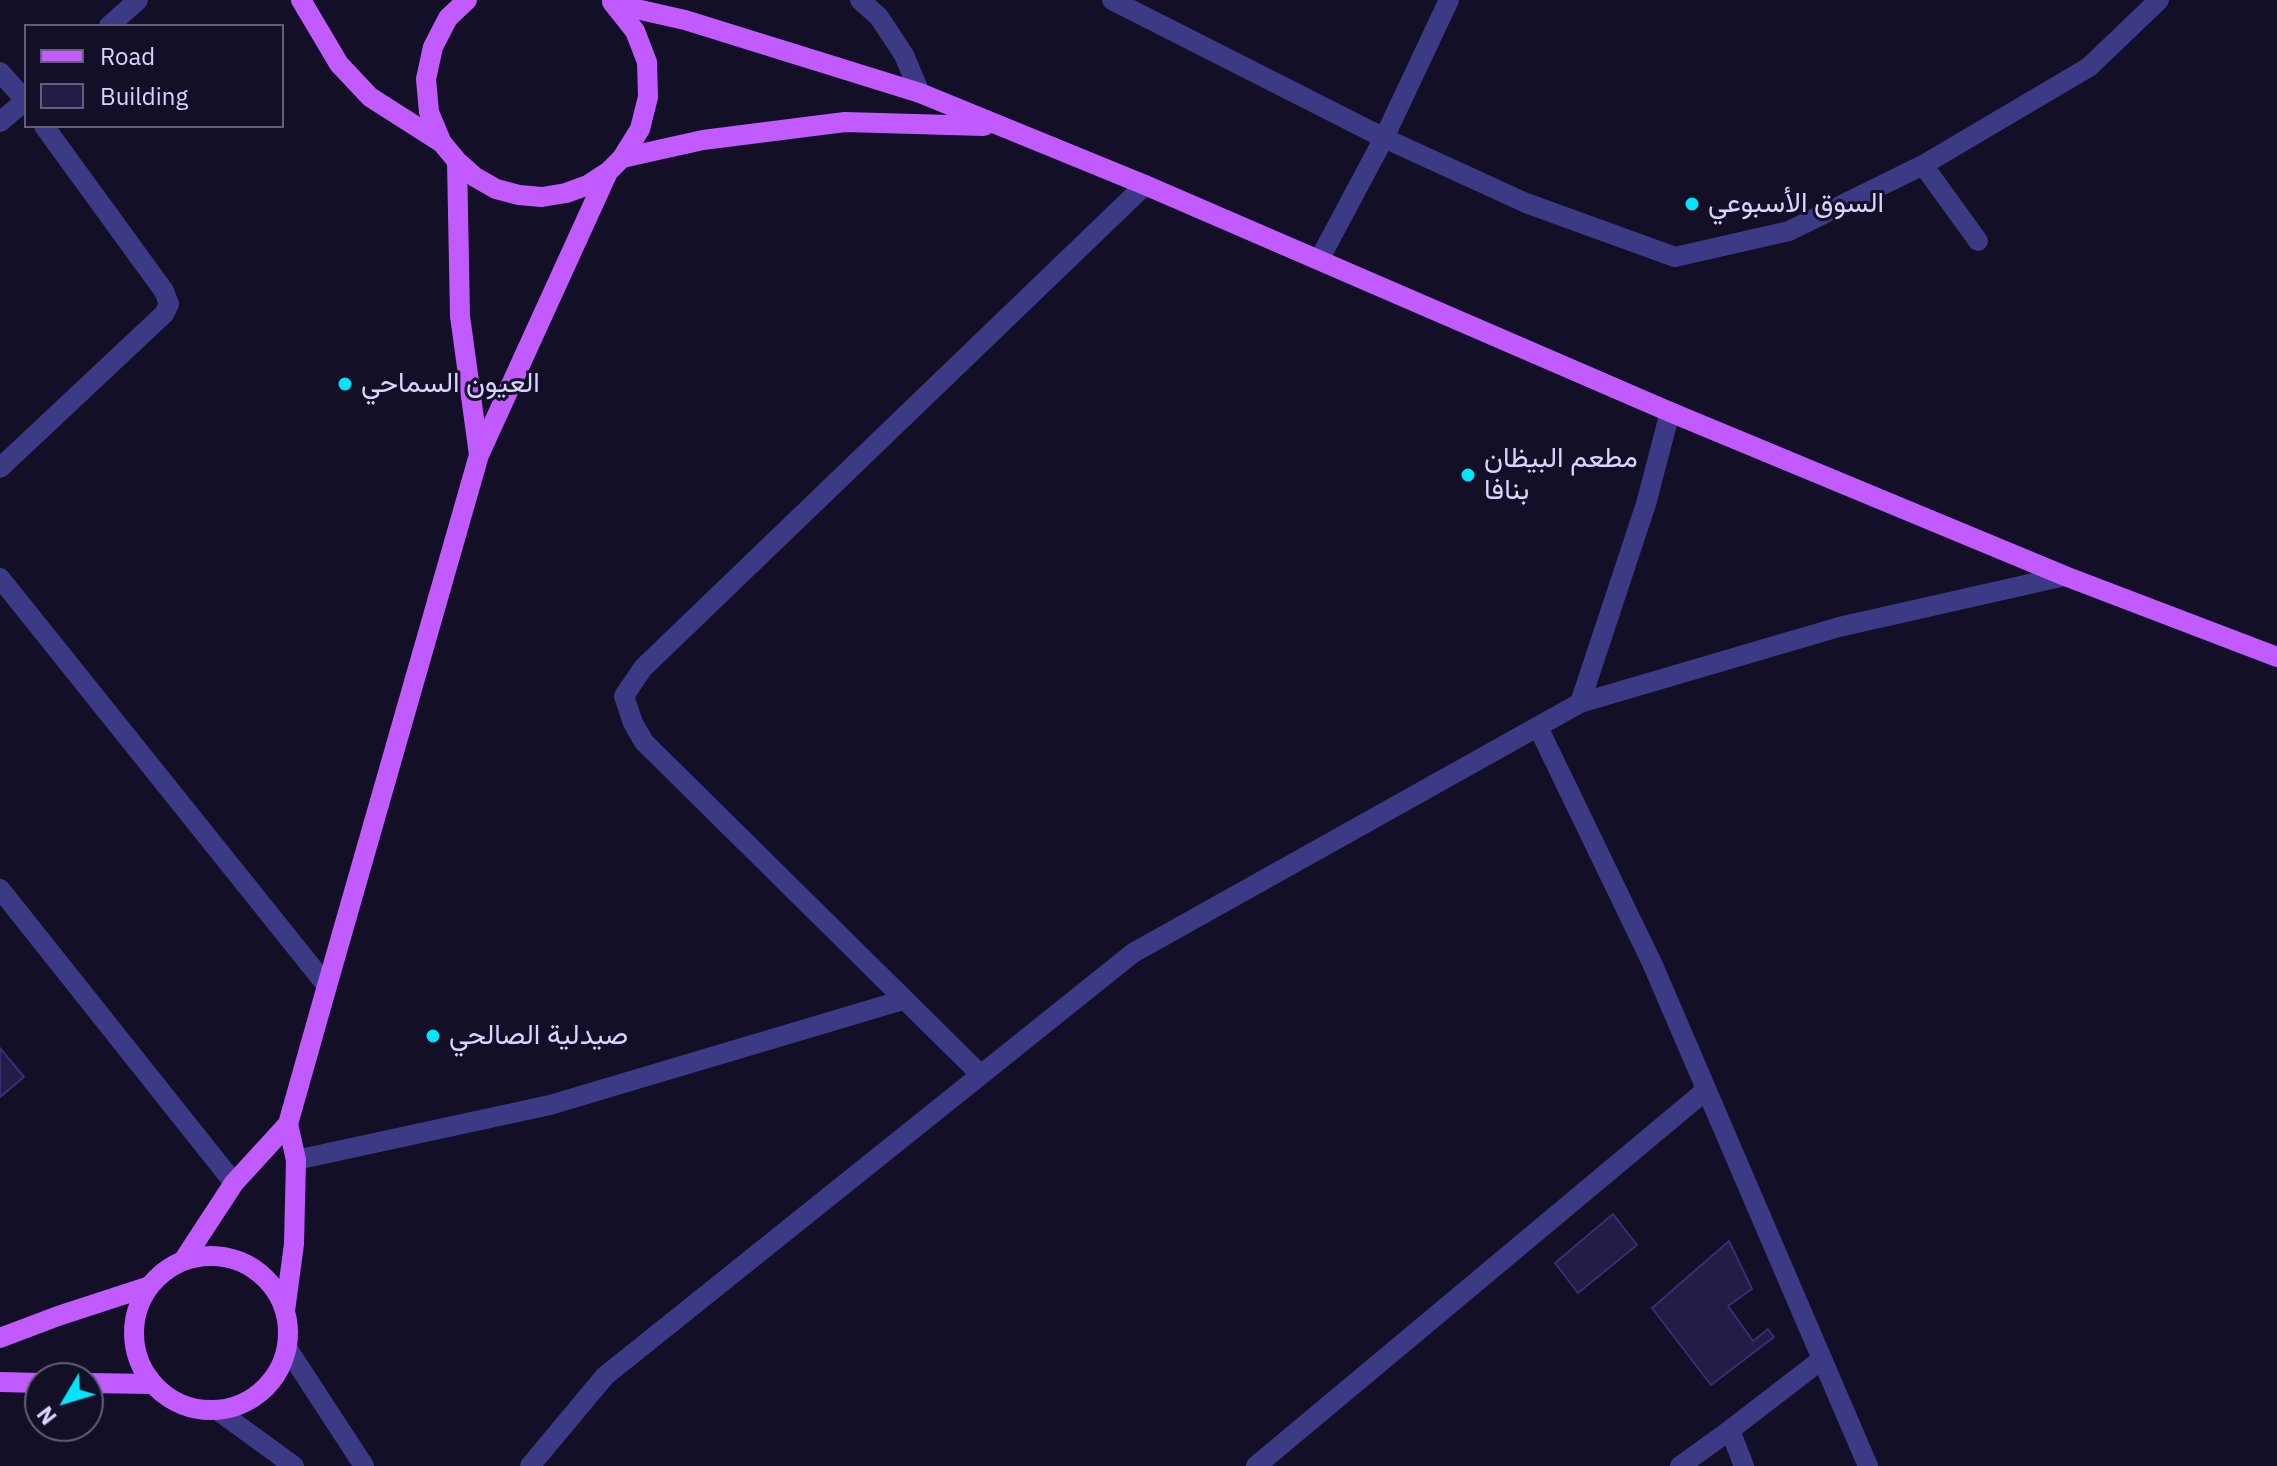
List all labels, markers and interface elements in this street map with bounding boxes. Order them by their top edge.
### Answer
legend [24,24,284,128]
text: Road [100,40,155,72]
text: Building [100,80,188,112]
place label: السوق الأسبوعي [1708,187,1884,221]
marker: السوق الأسبوعي [1683,195,1701,213]
place label: العيون السماحي [361,367,540,401]
marker: العيون السماحي [336,375,354,393]
place label: مطعم البيظان بنافا [1484,442,1638,508]
marker: مطعم البيظان بنافا [1459,466,1477,484]
place label: صيدلية الصالحي [449,1019,628,1053]
marker: صيدلية الصالحي [424,1027,442,1045]
north arrow [24,1362,104,1442]
text: N [30,1401,63,1431]

